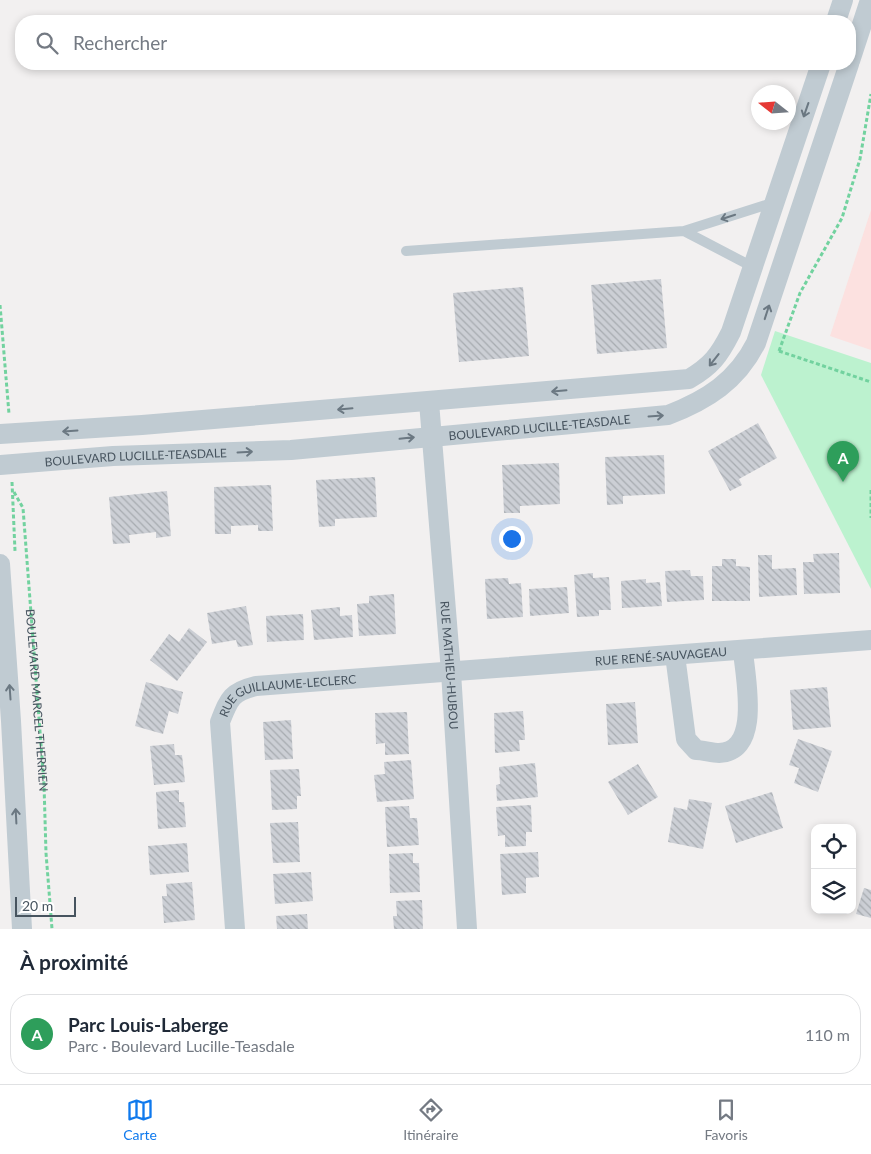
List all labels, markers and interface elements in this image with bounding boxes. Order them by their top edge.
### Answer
search box [15,15,856,70]
icon: search [33,29,61,57]
text: Rechercher [73,31,167,54]
north arrow [751,85,796,130]
one-way arrow [801,102,810,117]
one-way arrow [721,212,737,222]
one-way arrow [762,304,772,320]
one-way arrow [709,353,719,367]
one-way arrow [551,387,567,396]
one-way arrow [337,404,353,413]
street label: BOULEVARD LUCILLE-TEASDALE [448,411,631,443]
one-way arrow [648,411,664,420]
one-way arrow [63,426,79,435]
one-way arrow [399,433,415,443]
pin: A [827,441,859,482]
street label: BOULEVARD LUCILLE-TEASDALE [44,445,227,469]
one-way arrow [237,448,253,457]
your location [499,526,525,552]
street label: RUE MATHIEU-HUBOU [438,600,462,730]
street label: BOULEVARD MARCEL-THERRIEN [23,608,52,792]
street label: RUE RENÉ-SAUVAGEAU [594,643,728,668]
street label: RUE GUILLAUME-LECLERC [215,671,357,719]
one-way arrow [5,684,14,700]
one-way arrow [12,809,21,825]
map controls [811,824,856,914]
button: locate [811,824,856,869]
button: layers [811,869,856,914]
scale bar [15,894,76,917]
text: 20 m [22,897,53,914]
text: À proximité [20,949,128,974]
text: Parc Louis-Laberge [68,1013,228,1036]
text: A [31,1025,43,1044]
text: 110 m [805,1025,850,1044]
text: Parc · Boulevard Lucille-Teasdale [68,1036,295,1055]
tab: Carte [123,1096,157,1143]
tab: Itinéraire [403,1096,458,1143]
tab: Favoris [705,1096,748,1143]

